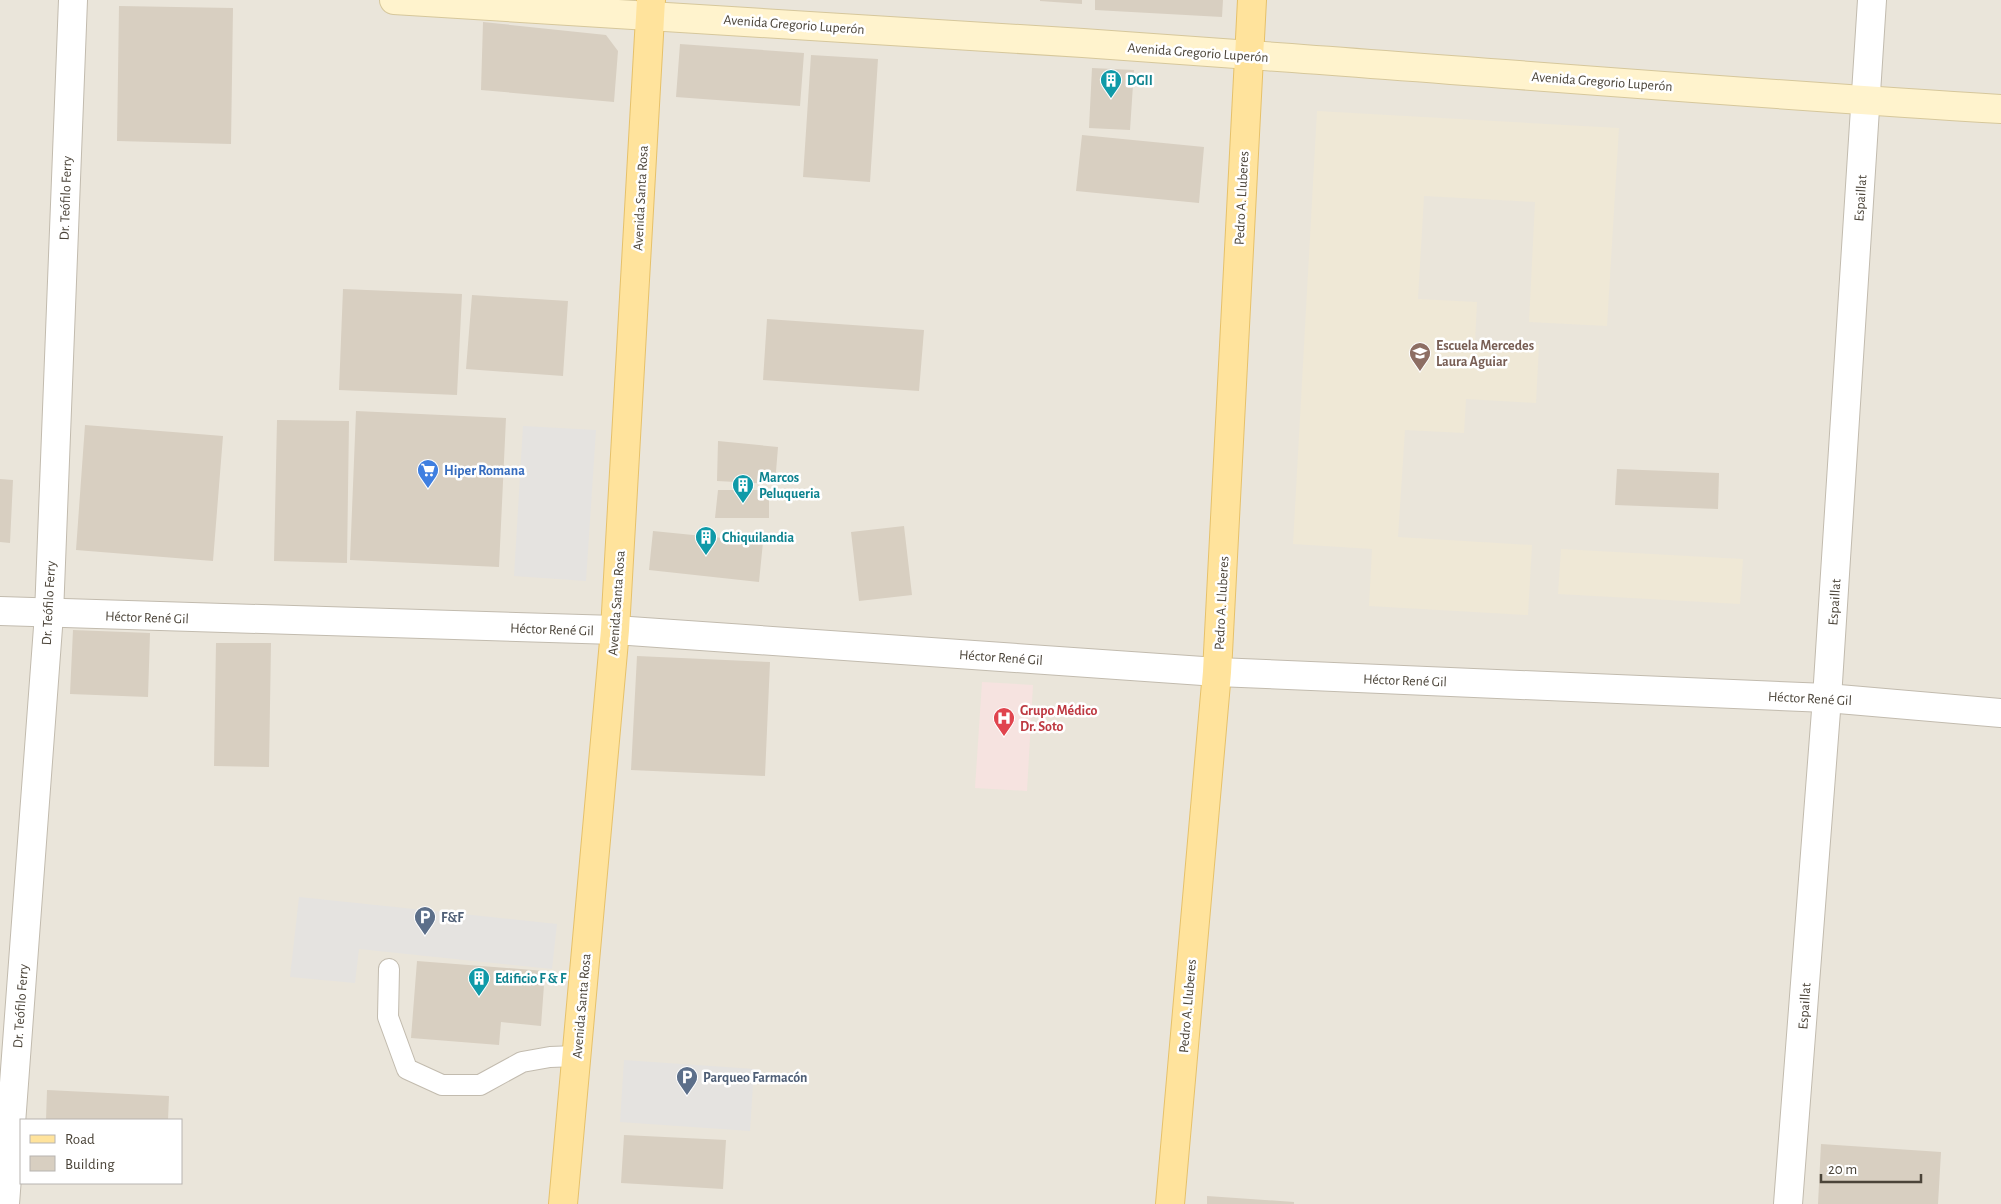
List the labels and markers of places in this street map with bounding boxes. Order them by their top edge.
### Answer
building icon: DGII [1099,68,1123,99]
place label: DGII [1127,74,1153,88]
place label: Escuela Mercedes Laura Aguiar [1436,339,1534,369]
school or university icon: Escuela Mercedes Laura Aguiar [1408,341,1432,372]
supermarket icon: Hiper Romana [416,458,440,489]
place label: Hiper Romana [444,464,525,478]
place label: Marcos Peluqueria [759,471,821,501]
building icon: Marcos Peluqueria [731,473,755,504]
building icon: Chiquilandia [694,525,718,556]
place label: Chiquilandia [722,531,794,545]
place label: Grupo Médico Dr. Soto [1020,704,1098,734]
hospital icon: Grupo Médico Dr. Soto [992,706,1016,737]
parking icon: F&F [413,905,437,936]
place label: F&F [441,911,464,925]
building icon: Edificio F & F [467,966,491,997]
place label: Edificio F & F [495,972,567,986]
parking icon: Parqueo Farmacón [675,1065,699,1096]
place label: Parqueo Farmacón [703,1071,807,1085]

